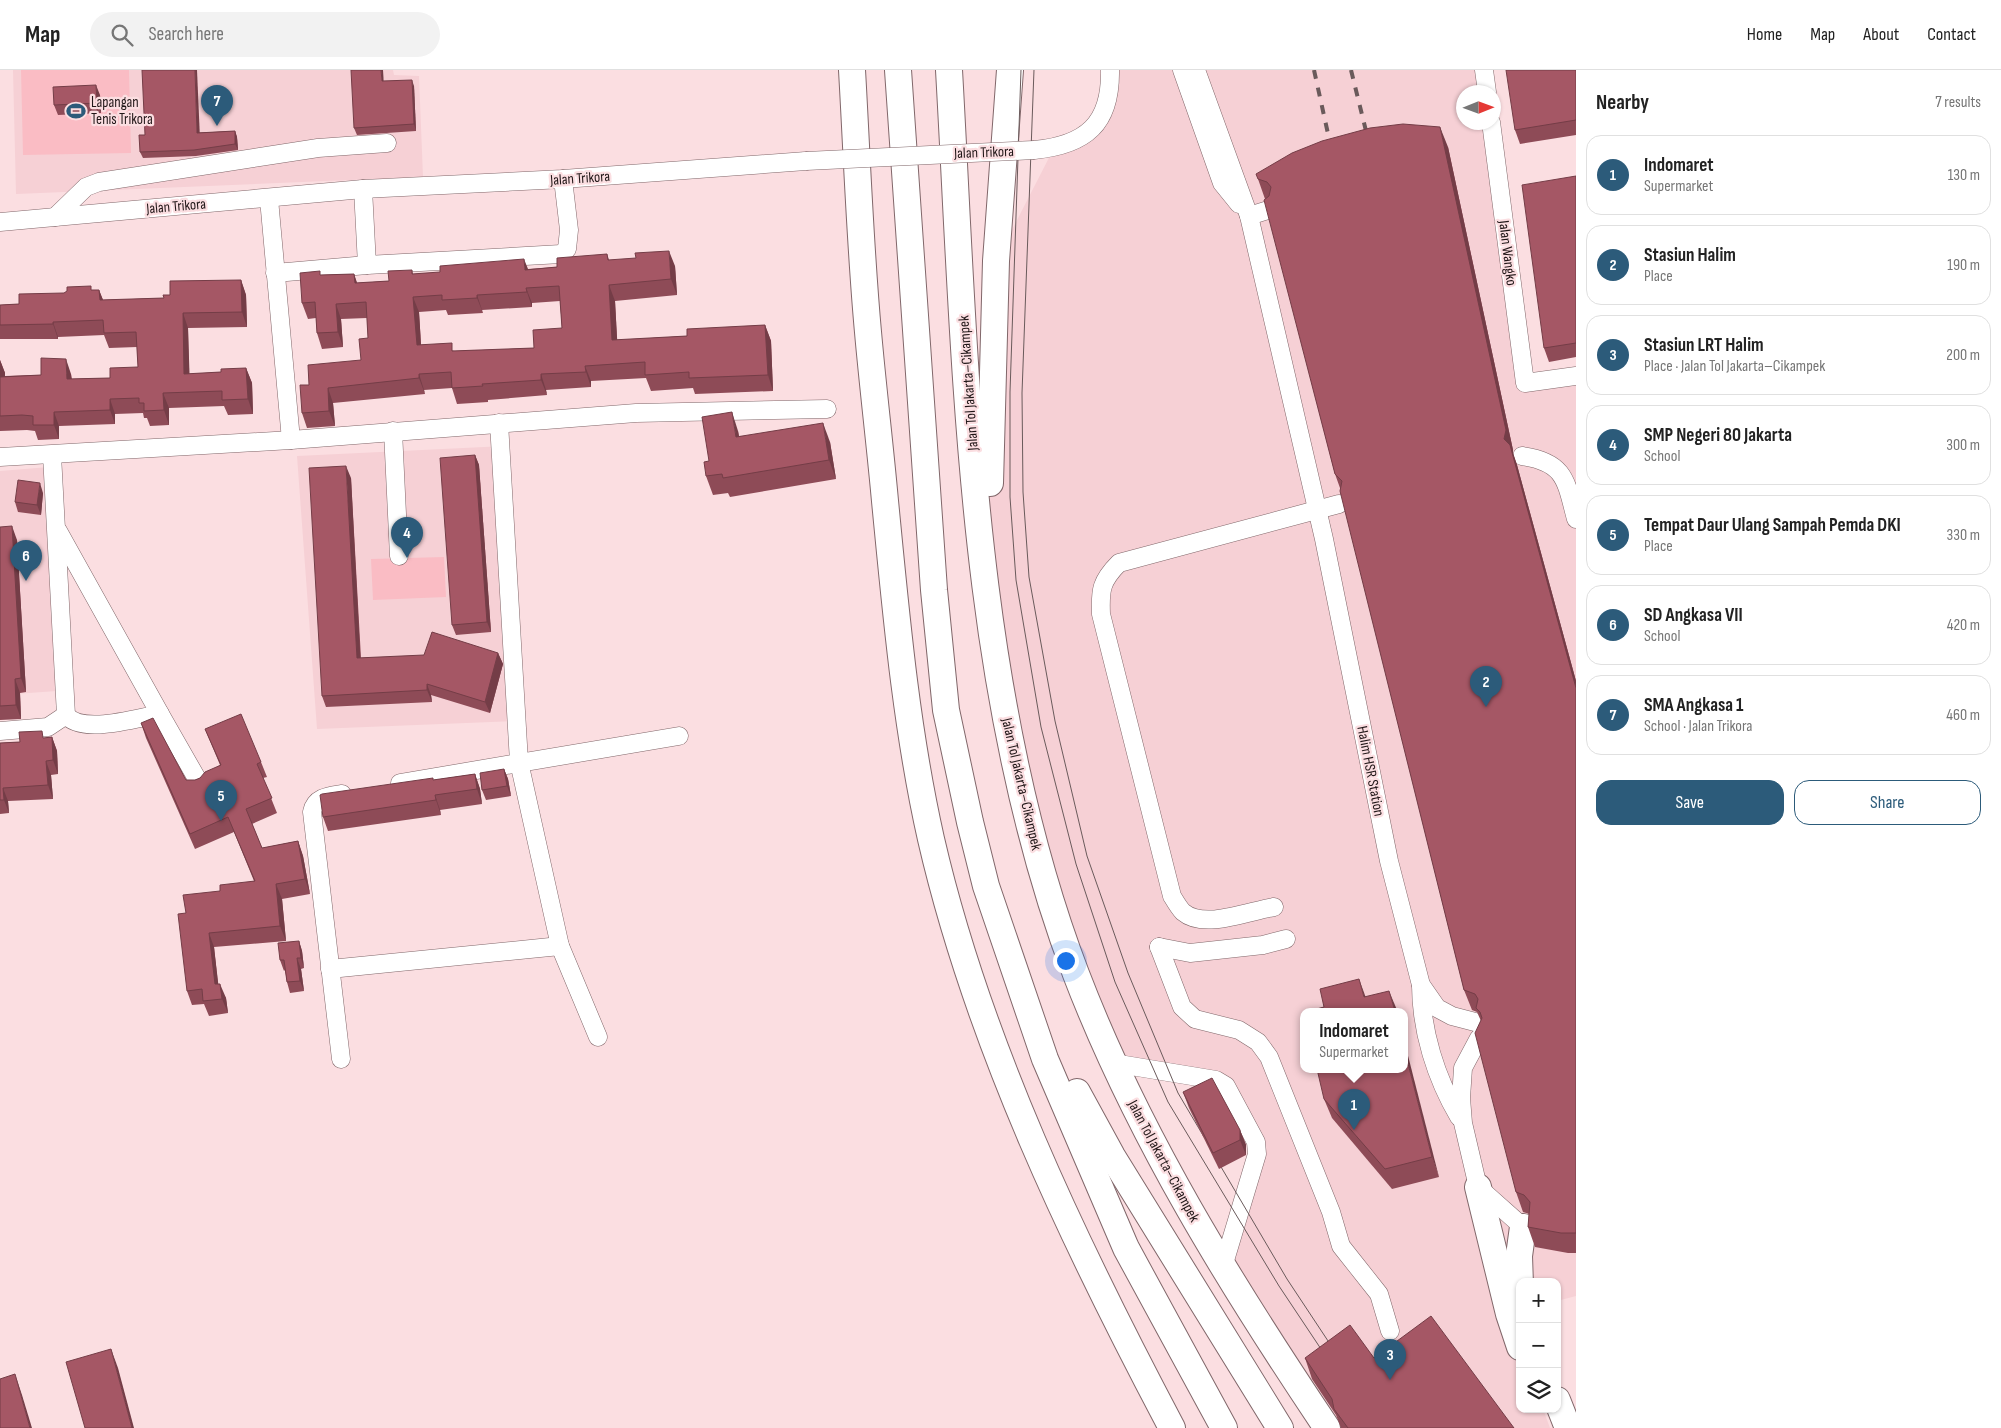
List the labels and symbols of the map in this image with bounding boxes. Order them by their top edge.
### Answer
pin: 7 [201,85,233,126]
north arrow [1456,85,1501,130]
place label: Lapangan Tenis Trikora [91,93,153,129]
sports icon: Lapangan Tenis Trikora [65,100,87,122]
street label: Jalan Trikora [953,142,1014,163]
street label: Jalan Trikora [549,167,611,190]
street label: Jalan Trikora [144,194,207,219]
street label: Jalan Wangko [1494,218,1521,287]
street label: Jalan Tol Jakarta–Cikampek [954,315,983,452]
pin: 4 [391,517,423,558]
pin: 6 [10,540,42,581]
pin: 2 [1470,666,1502,707]
street label: Jalan Tol Jakarta–Cikampek [997,715,1046,852]
street label: Halim HSR Station [1352,724,1389,818]
pin: 5 [205,780,237,821]
your location [1053,948,1079,974]
pin: 1 [1338,1089,1370,1130]
street label: Jalan Tol Jakarta–Cikampek [1123,1096,1204,1226]
pin: 3 [1374,1339,1406,1380]

